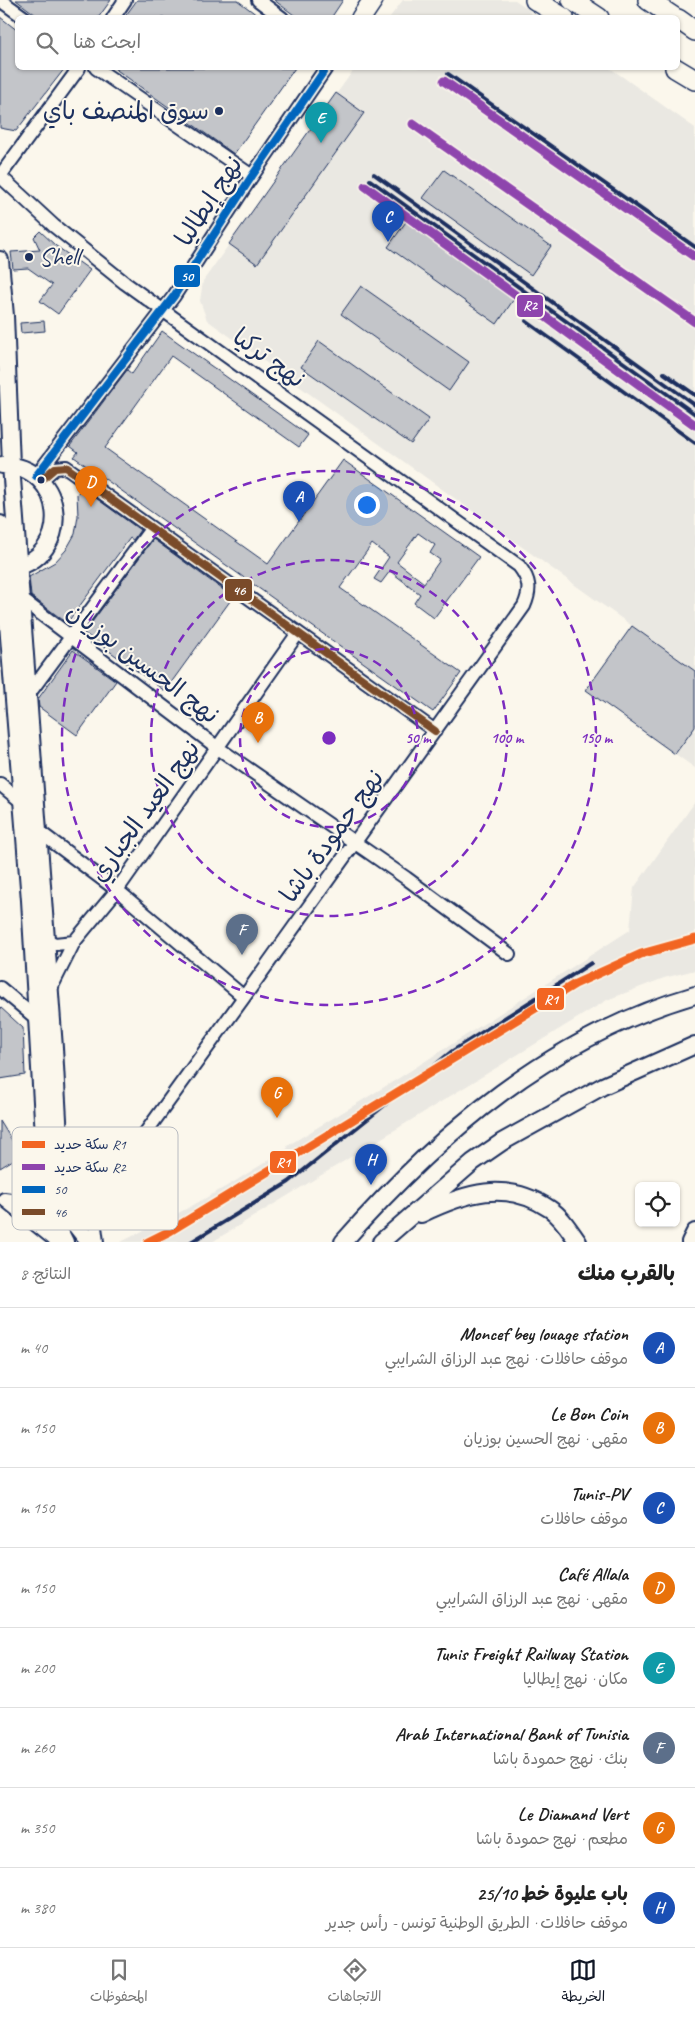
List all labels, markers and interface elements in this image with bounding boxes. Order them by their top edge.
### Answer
search box [15,15,680,70]
icon: search [33,29,61,57]
text: ابحث هنا [73,30,141,54]
place label: سوق المنصف باي [43,95,209,129]
pin: E [305,102,337,143]
marker: سوق المنصف باي [213,105,225,117]
street label: نهج إيطاليا [168,150,250,252]
pin: C [372,201,404,242]
place label: Shell [39,241,85,273]
marker: Shell [23,251,35,263]
line badge: 50 [173,264,201,288]
text: 50 [181,268,195,285]
line badge: R2 [516,294,544,318]
text: R2 [523,297,539,314]
street label: نهج تركيا [226,321,312,395]
pin: D [75,466,107,507]
unlabelled marker [36,475,46,485]
pin: A [283,481,315,522]
your location [354,492,380,518]
line badge: 46 [224,578,253,602]
text: 46 [233,582,247,599]
street label: نهج الحسين بوزيان [60,595,226,731]
pin: B [242,702,274,743]
centre of rings [320,729,338,747]
text: 50 m [405,729,432,748]
text: 100 m [491,729,525,748]
text: 150 m [580,729,614,748]
street label: نهج العيد الجباري [83,734,209,890]
street label: نهج حمودة باشا [273,763,391,909]
pin: F [226,914,258,955]
line badge: R1 [536,987,565,1011]
text: R1 [544,991,560,1008]
pin: G [261,1077,293,1118]
legend [12,1127,178,1230]
text: سكة حديد R1 [54,1136,127,1153]
pin: H [355,1144,387,1185]
line badge: R1 [269,1150,297,1174]
text: R1 [276,1154,292,1171]
text: سكة حديد R2 [54,1159,128,1176]
text: 50 [54,1181,68,1198]
map controls [635,1182,680,1227]
button: locate [635,1182,680,1227]
text: 46 [54,1204,67,1221]
text: بالقرب منك [578,1260,675,1286]
text: النتائج: 8 [20,1264,71,1284]
text: Moncef bey louage station [460,1322,628,1346]
text: 40 m [20,1338,47,1358]
text: A [655,1338,663,1358]
text: موقف حافلات · نهج عبد الرزاق الشرايبي [385,1349,628,1369]
text: Le Bon Coin [550,1402,628,1426]
text: 150 m [20,1418,54,1438]
text: B [655,1418,663,1438]
text: مقهى · نهج الحسين بوزيان [463,1429,628,1449]
text: Tunis-PV [570,1482,628,1506]
text: 150 m [20,1498,54,1518]
text: C [655,1498,663,1518]
text: موقف حافلات [540,1509,628,1529]
text: Café Allala [558,1562,628,1586]
text: 150 m [20,1578,54,1598]
text: D [654,1578,664,1598]
text: مقهى · نهج عبد الرزاق الشرايبي [436,1589,628,1609]
text: Tunis Freight Railway Station [434,1642,628,1666]
text: 200 m [20,1658,54,1678]
text: E [655,1658,663,1678]
text: مكان · نهج إيطاليا [523,1669,628,1689]
text: Arab International Bank of Tunisia [395,1722,628,1746]
text: 260 m [20,1738,54,1758]
text: F [655,1738,663,1758]
text: بنك · نهج حمودة باشا [493,1749,628,1769]
text: Le Diamand Vert [518,1802,628,1826]
text: 350 m [20,1818,54,1838]
text: G [655,1818,663,1838]
text: مطعم · نهج حمودة باشا [476,1829,628,1849]
text: باب عليوة خط 25/10 [476,1882,628,1906]
text: 380 m [20,1898,54,1918]
text: H [654,1898,664,1918]
text: موقف حافلات · الطريق الوطنية تونس - رأس جدير [326,1913,628,1933]
tab: المحفوظات [90,1956,148,2009]
tab: الاتجاهات [327,1956,382,2009]
tab: الخريطة [561,1956,605,2009]

